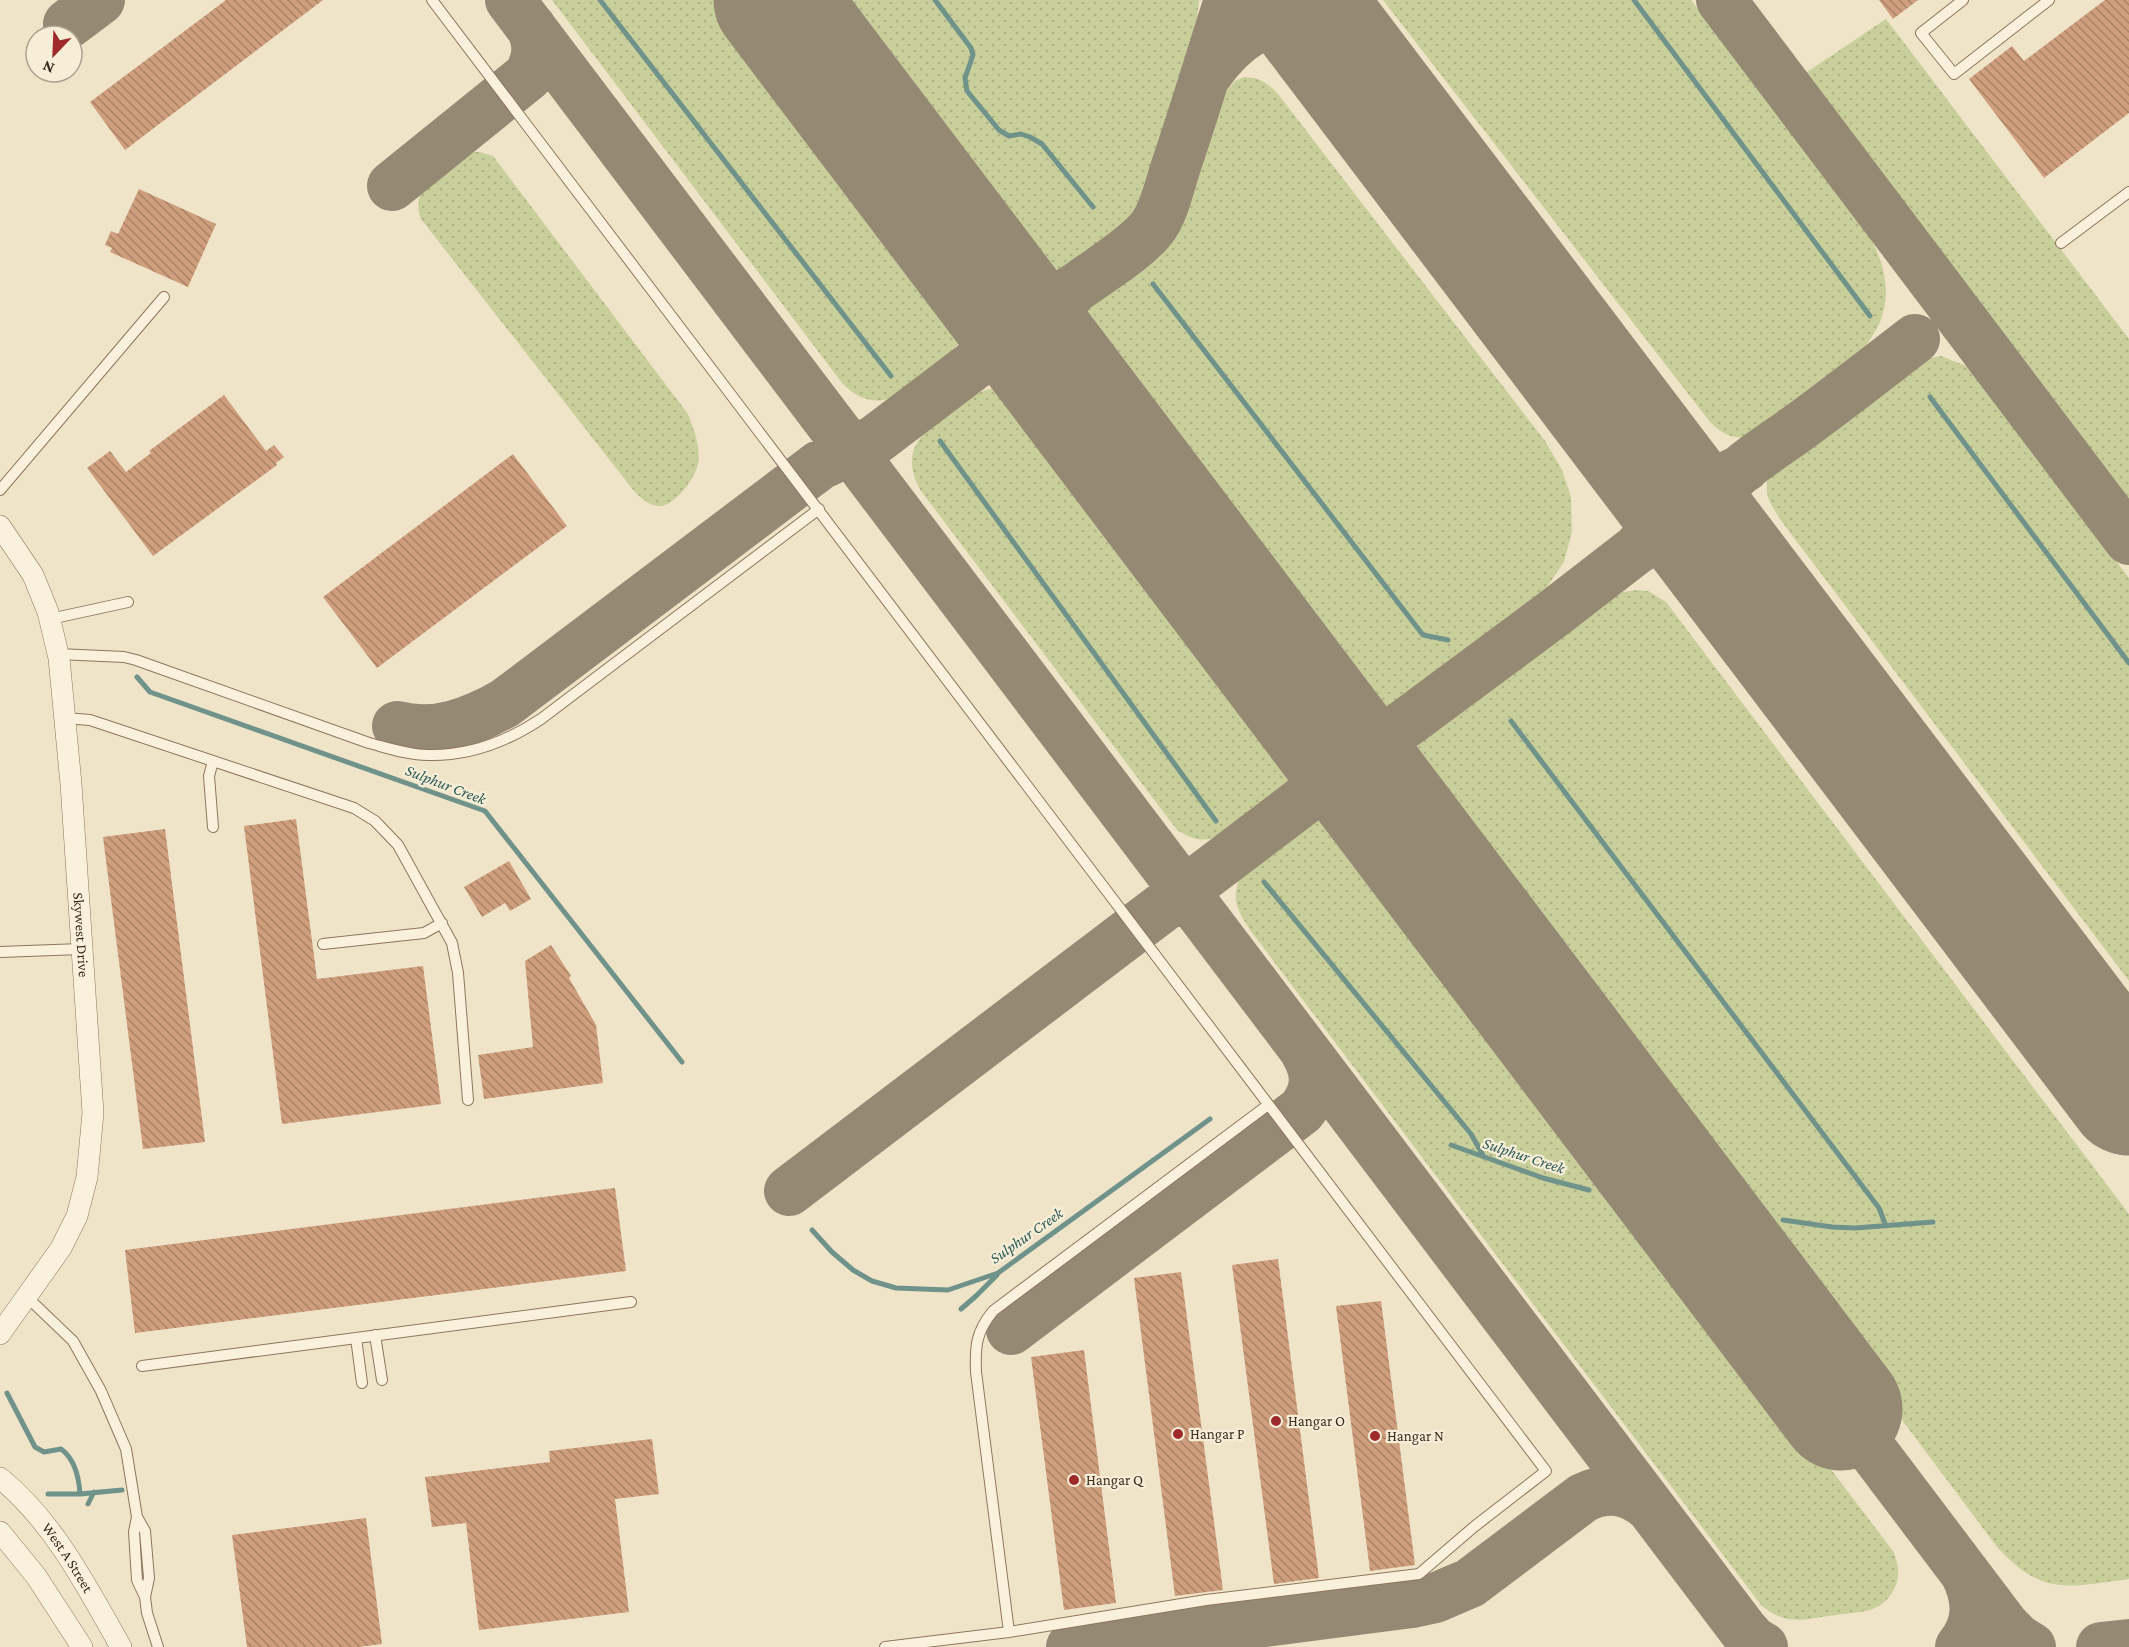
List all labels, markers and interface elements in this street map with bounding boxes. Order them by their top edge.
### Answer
north arrow [24,24,84,84]
text: N [40,57,57,77]
water label: Sulphur Creek [403,761,490,809]
street label: Skywest Drive [70,892,92,978]
water label: Sulphur Creek [1480,1134,1568,1178]
water label: Sulphur Creek [987,1203,1067,1268]
place label: Hangar O [1288,1413,1345,1430]
marker: Hangar O [1269,1414,1283,1428]
place label: Hangar P [1190,1426,1245,1443]
marker: Hangar P [1171,1427,1185,1441]
place label: Hangar N [1387,1428,1444,1445]
marker: Hangar N [1368,1429,1382,1443]
place label: Hangar Q [1086,1472,1144,1489]
marker: Hangar Q [1067,1473,1081,1487]
street label: West A Street [39,1520,97,1596]

